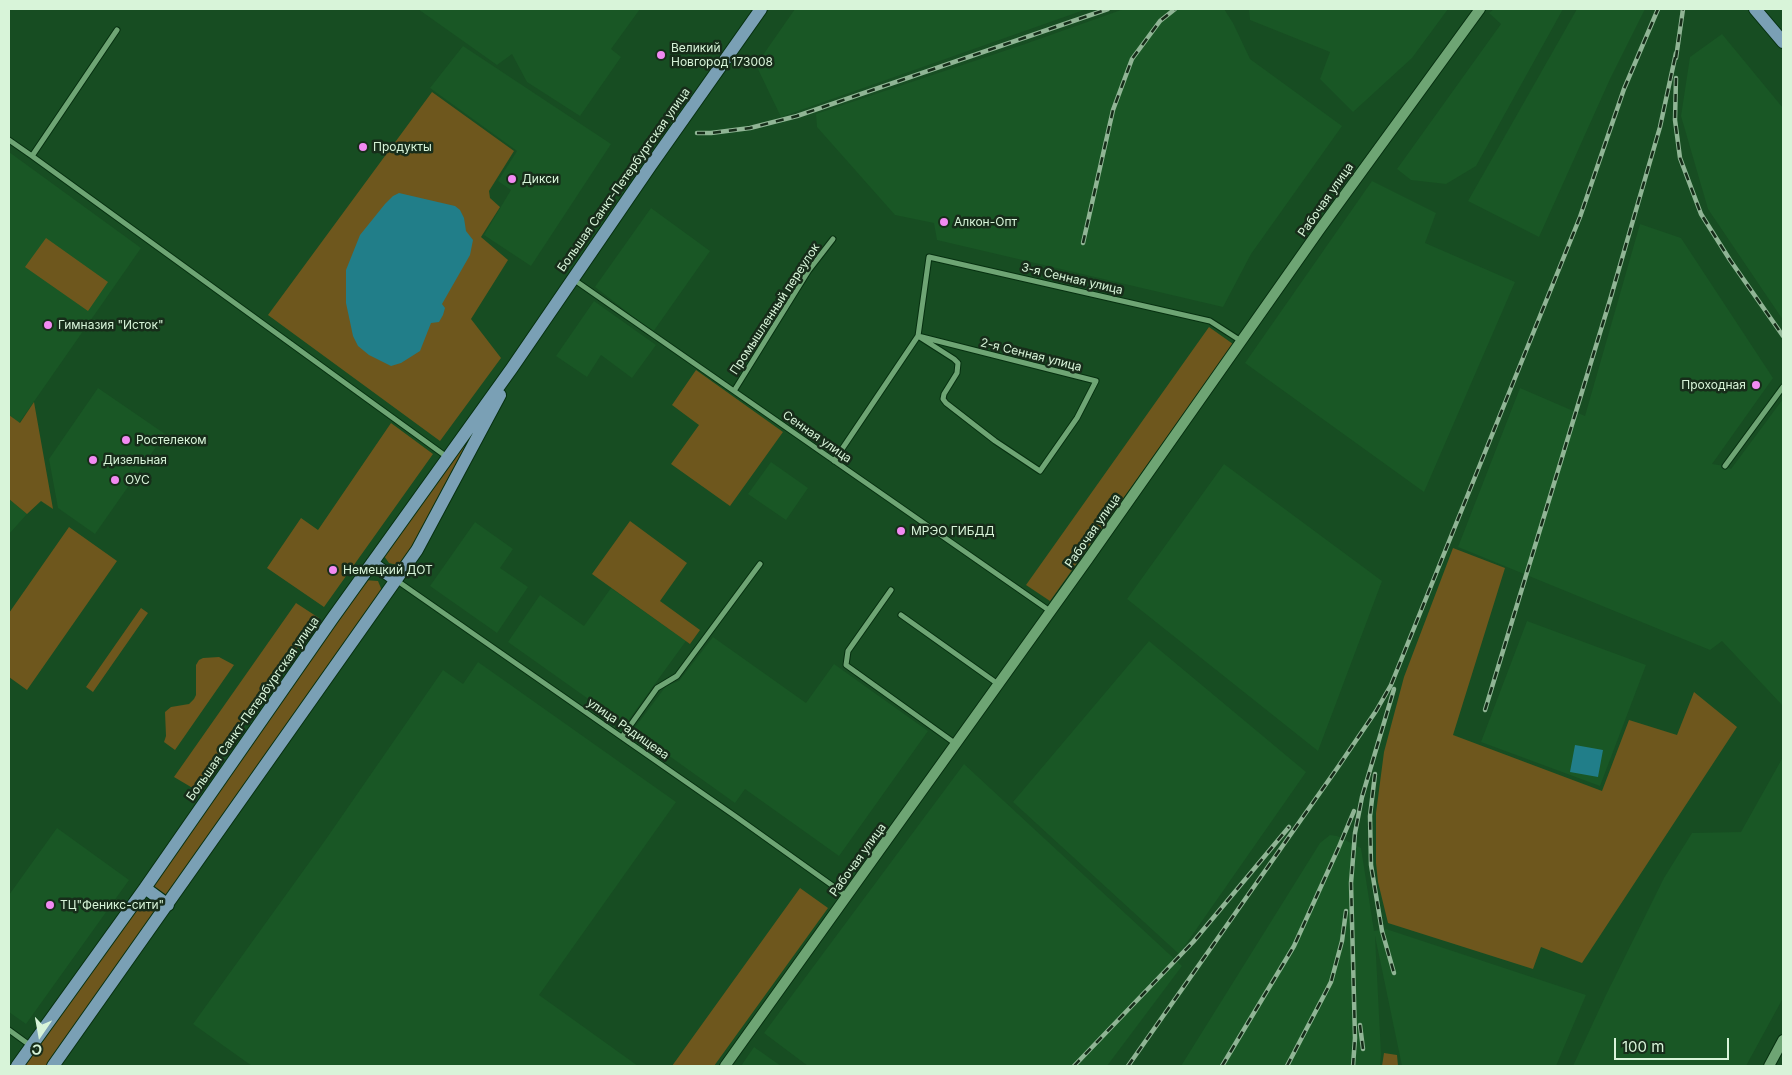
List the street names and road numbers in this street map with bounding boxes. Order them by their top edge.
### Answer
street label: Большая Санкт-Петербургская улица [555,85,693,275]
street label: Рабочая улица [1295,160,1357,240]
street label: Промышленный переулок [727,241,823,377]
street label: 3-я Сенная улица [1020,260,1124,298]
street label: 2-я Сенная улица [979,335,1083,375]
street label: Сенная улица [780,408,854,466]
street label: Рабочая улица [1062,491,1124,571]
street label: Большая Санкт-Петербургская улица [184,614,322,804]
street label: улица Радищева [584,695,672,763]
street label: Рабочая улица [827,821,889,899]

